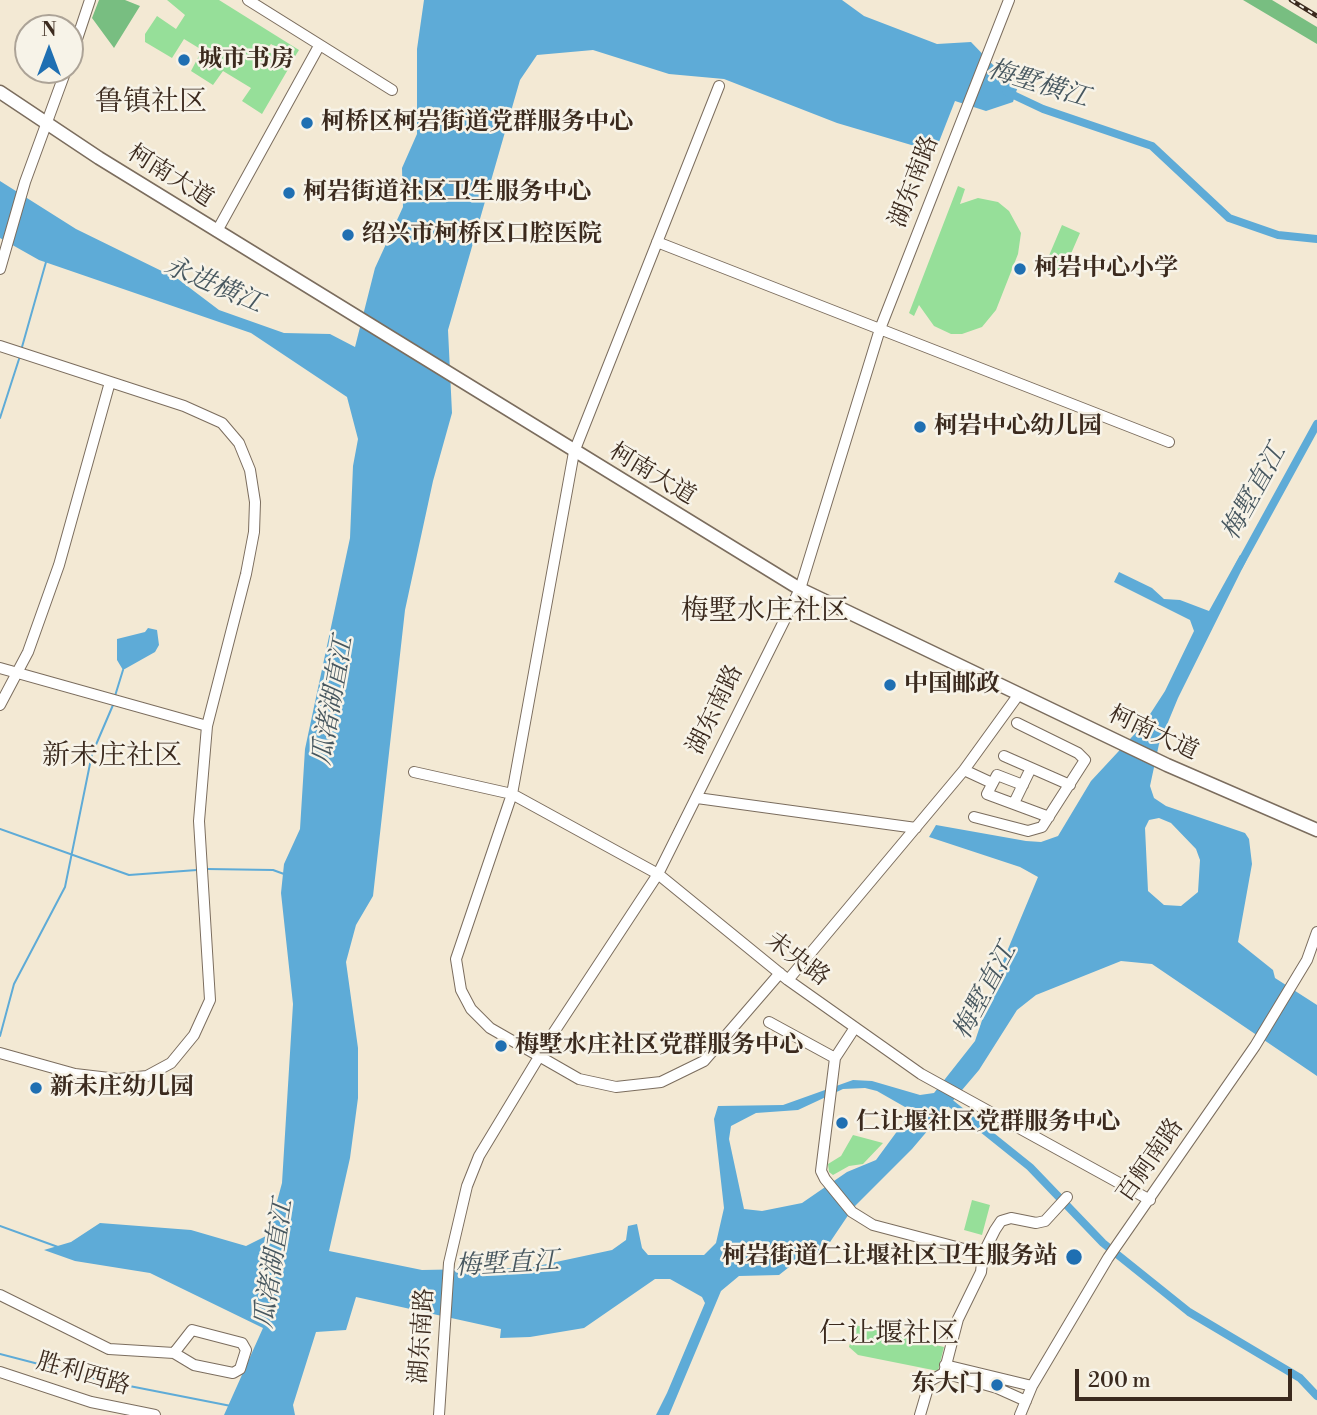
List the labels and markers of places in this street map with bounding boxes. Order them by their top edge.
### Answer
place label: 城市书房 [198,46,294,74]
marker: 城市书房 [176,52,192,68]
place label: 柯桥区柯岩街道党群服务中心 [321,109,633,137]
marker: 柯桥区柯岩街道党群服务中心 [299,115,315,131]
place label: 柯岩街道社区卫生服务中心 [303,179,591,207]
marker: 柯岩街道社区卫生服务中心 [281,185,297,201]
place label: 绍兴市柯桥区口腔医院 [362,221,602,249]
marker: 绍兴市柯桥区口腔医院 [340,227,356,243]
place label: 柯岩中心小学 [1034,255,1178,283]
marker: 柯岩中心小学 [1012,261,1028,277]
place label: 柯岩中心幼儿园 [934,413,1102,441]
marker: 柯岩中心幼儿园 [912,419,928,435]
place label: 中国邮政 [904,671,1000,699]
marker: 中国邮政 [882,677,898,693]
place label: 梅墅水庄社区党群服务中心 [515,1032,803,1060]
marker: 梅墅水庄社区党群服务中心 [493,1038,509,1054]
place label: 新未庄幼儿园 [50,1074,194,1102]
marker: 新未庄幼儿园 [28,1080,44,1096]
place label: 仁让堰社区党群服务中心 [856,1109,1120,1137]
marker: 仁让堰社区党群服务中心 [834,1115,850,1131]
place label: 柯岩街道仁让堰社区卫生服务站 [722,1243,1058,1271]
marker: 柯岩街道仁让堰社区卫生服务站 [1064,1247,1084,1267]
place label: 东大门 [911,1371,983,1399]
marker: 东大门 [989,1377,1005,1393]

